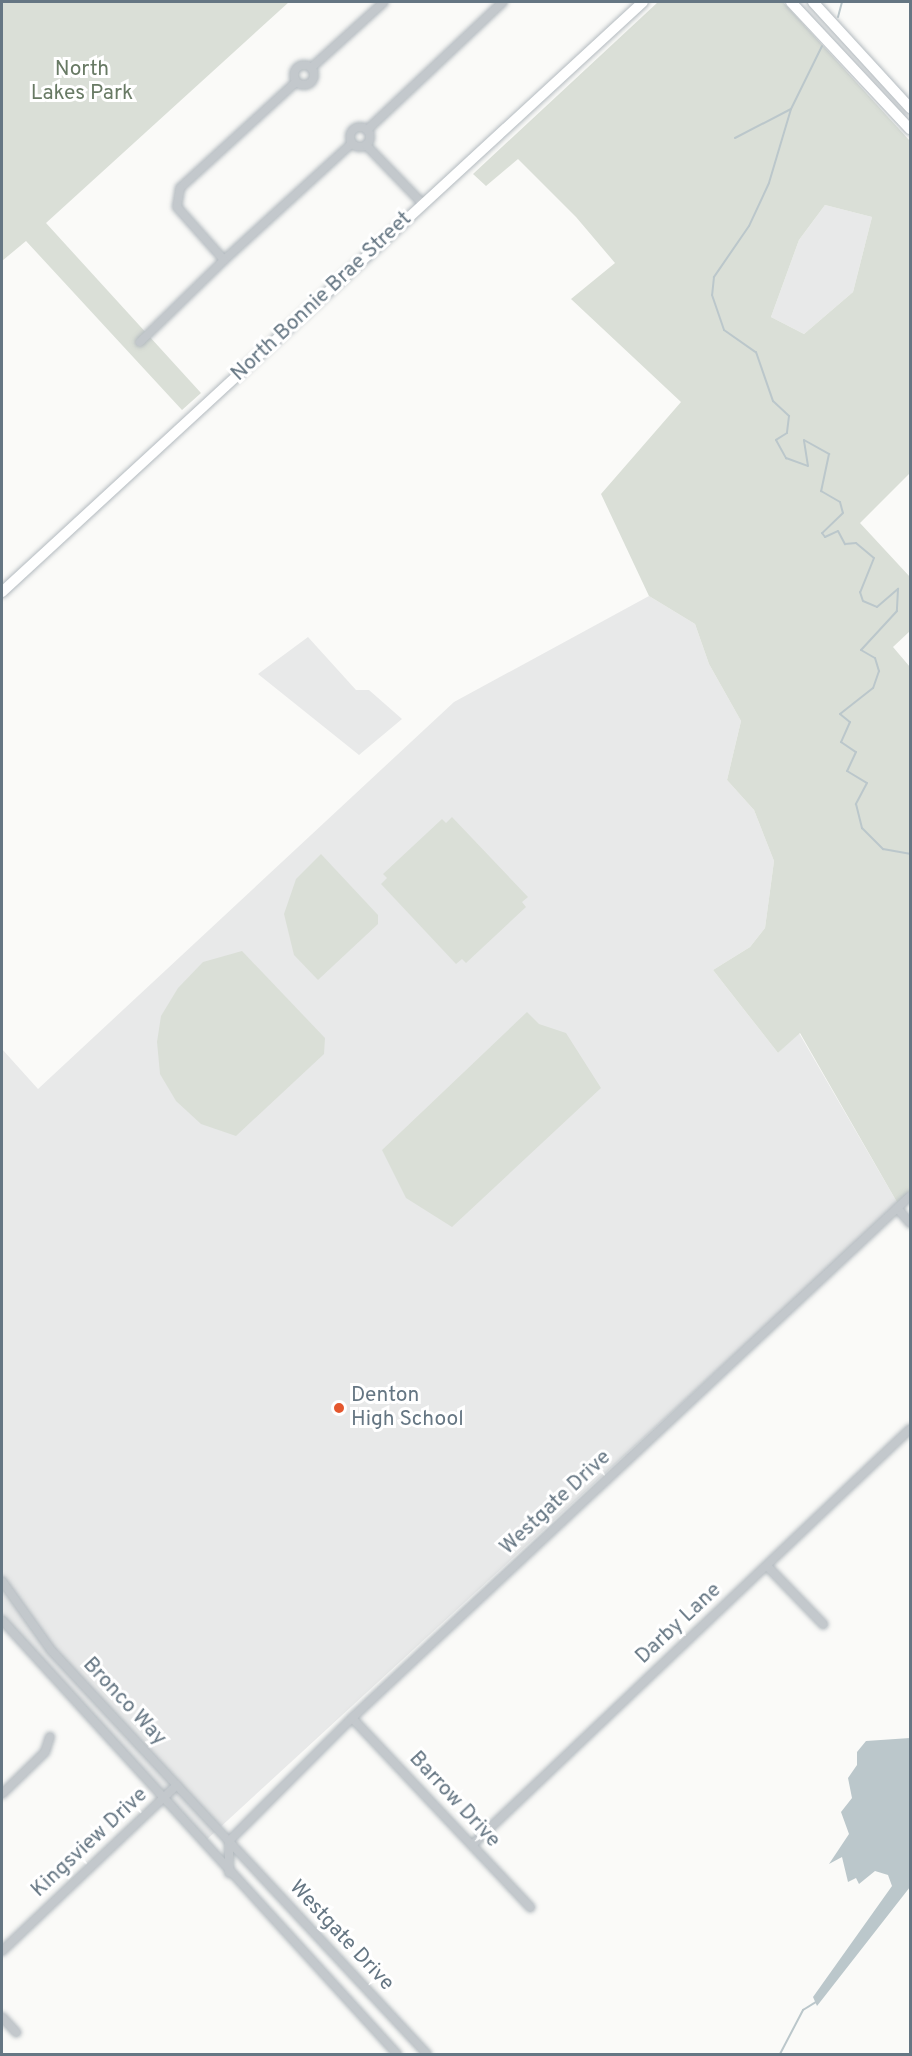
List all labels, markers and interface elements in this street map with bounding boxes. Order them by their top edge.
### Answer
park label: North Lakes Park [31,57,133,107]
street label: North Bonnie Brae Street [227,207,417,387]
place label: Denton High School [351,1383,464,1433]
marker: Denton High School [332,1401,346,1415]
street label: Westgate Drive [495,1445,617,1561]
street label: Darby Lane [631,1578,727,1670]
street label: Bronco Way [77,1653,171,1751]
street label: Barrow Drive [403,1747,505,1853]
street label: Kingsview Drive [27,1783,153,1903]
street label: Westgate Drive [283,1875,399,1997]

